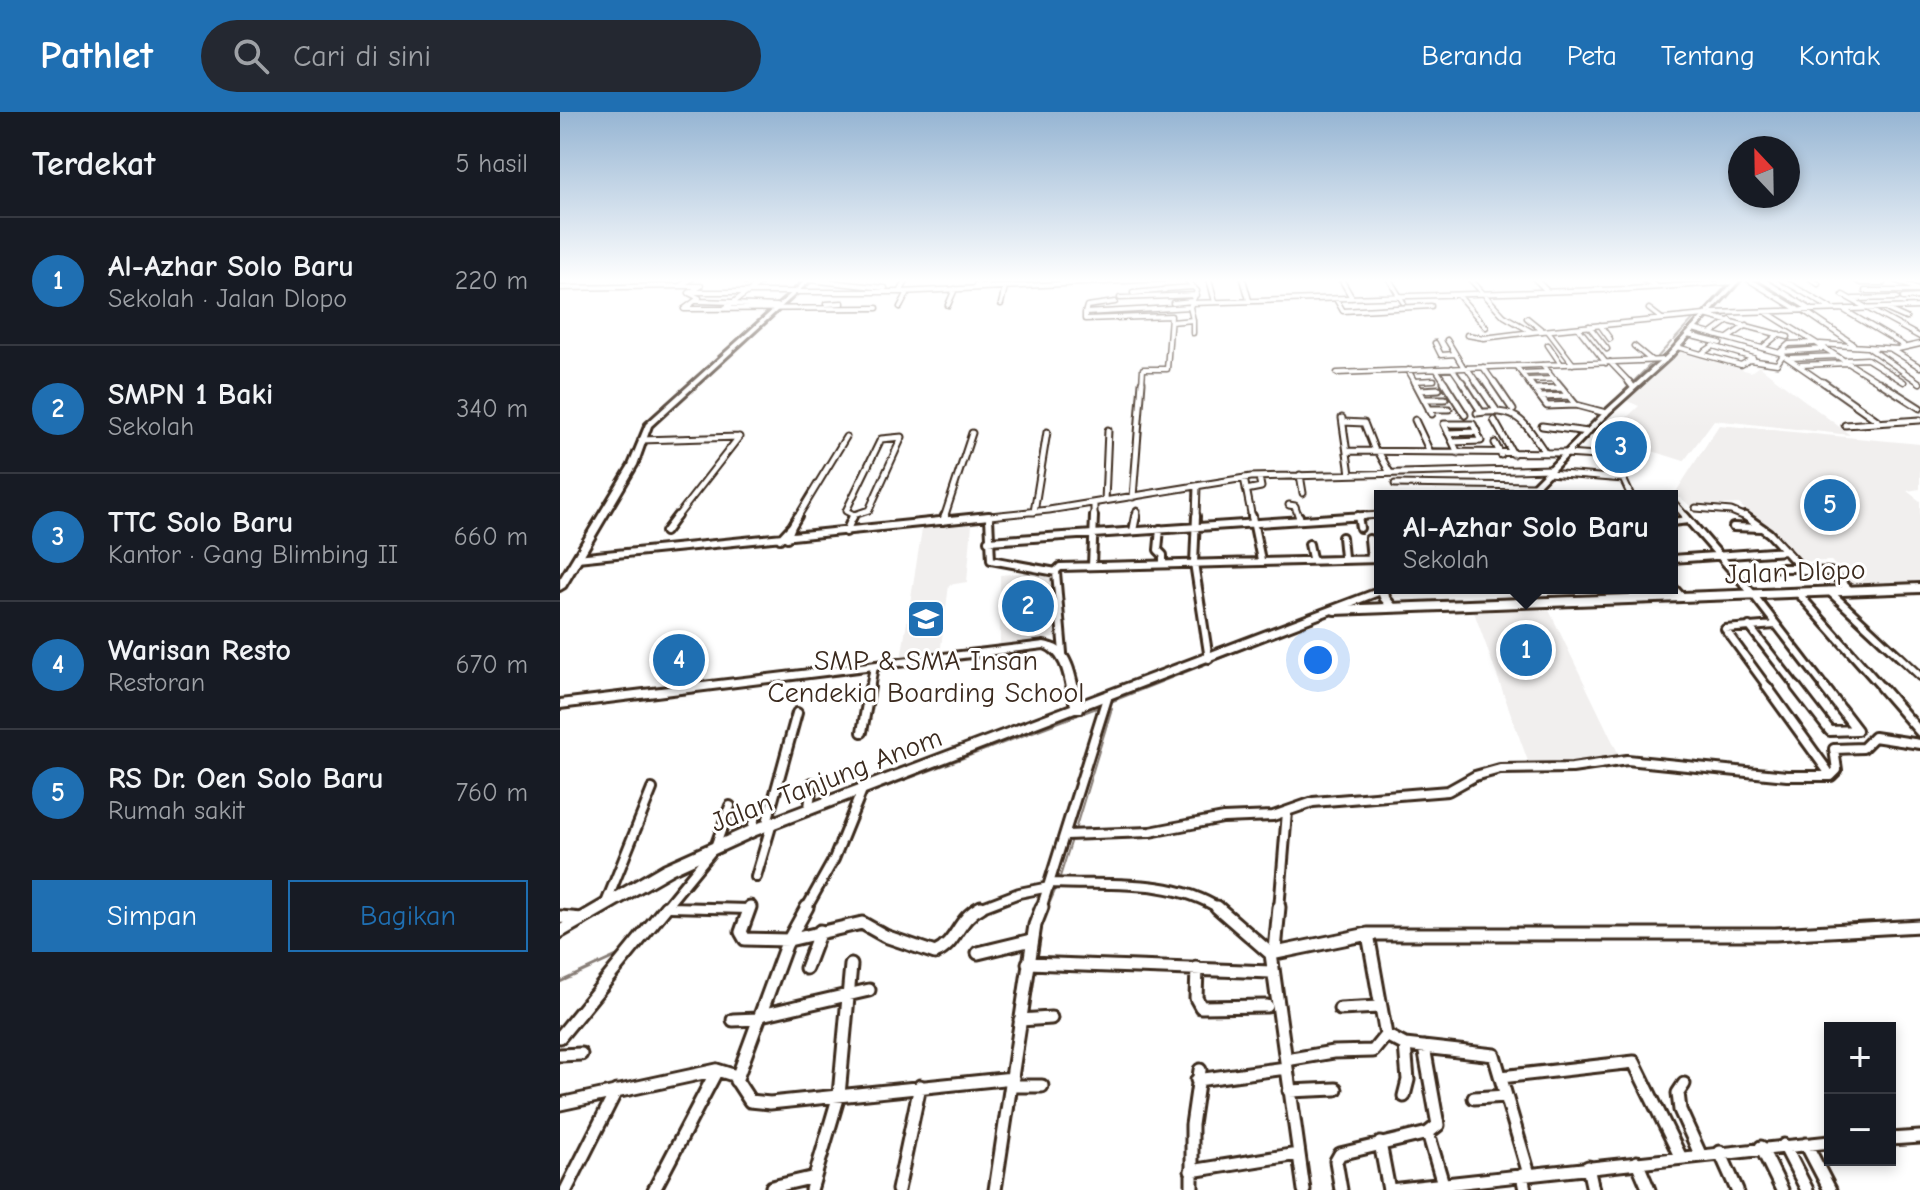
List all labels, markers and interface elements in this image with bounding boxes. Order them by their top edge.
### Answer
search box [201,20,761,92]
text: Pathlet [40,34,153,78]
icon: search [229,34,273,78]
text: Cari di sini [293,39,431,74]
text: Beranda [1422,40,1523,72]
text: Peta [1567,40,1617,72]
text: Tentang [1661,40,1755,72]
text: Kontak [1799,40,1880,72]
north arrow [1728,136,1800,208]
text: Terdekat [32,144,155,184]
text: 5 hasil [455,149,528,179]
text: Al-Azhar Solo Baru [108,249,354,284]
text: 1 [53,266,63,296]
text: 220 m [455,266,528,296]
text: Sekolah · Jalan Dlopo [108,284,347,314]
text: SMPN 1 Baki [108,377,273,412]
text: 2 [52,394,64,424]
text: 340 m [456,394,528,424]
text: Sekolah [108,412,194,442]
pin: 3 [1595,417,1647,477]
pin: 5 [1804,475,1856,535]
popup [1374,490,1678,594]
text: TTC Solo Baru [108,505,293,540]
text: Al-Azhar Solo Baru [1403,510,1649,545]
text: 3 [52,522,64,552]
text: 660 m [454,522,528,552]
text: Kantor · Gang Blimbing II [108,540,398,570]
text: Sekolah [1403,545,1489,575]
street label: Jalan Dlopo [1724,554,1866,590]
pin: 2 [1002,576,1054,636]
school or university icon: SMP & SMA Insan Cendekia Boarding School [905,598,947,640]
pin: 1 [1500,620,1552,680]
pin: 4 [653,630,705,690]
text: Warisan Resto [108,633,291,668]
your location [1298,640,1338,680]
place label: SMP & SMA Insan Cendekia Boarding School [768,645,1084,709]
text: 4 [52,650,64,680]
text: 670 m [456,650,528,680]
text: Restoran [108,668,205,698]
street label: Jalan Tanjung Anom [706,721,946,839]
text: RS Dr. Oen Solo Baru [108,761,384,796]
text: 5 [51,778,65,808]
text: 760 m [456,778,528,808]
text: Rumah sakit [108,796,244,826]
button: Simpan [32,880,272,952]
button: Bagikan [288,880,528,952]
map controls [1824,1022,1896,1166]
button: + [1824,1022,1896,1094]
button: − [1824,1094,1896,1166]

